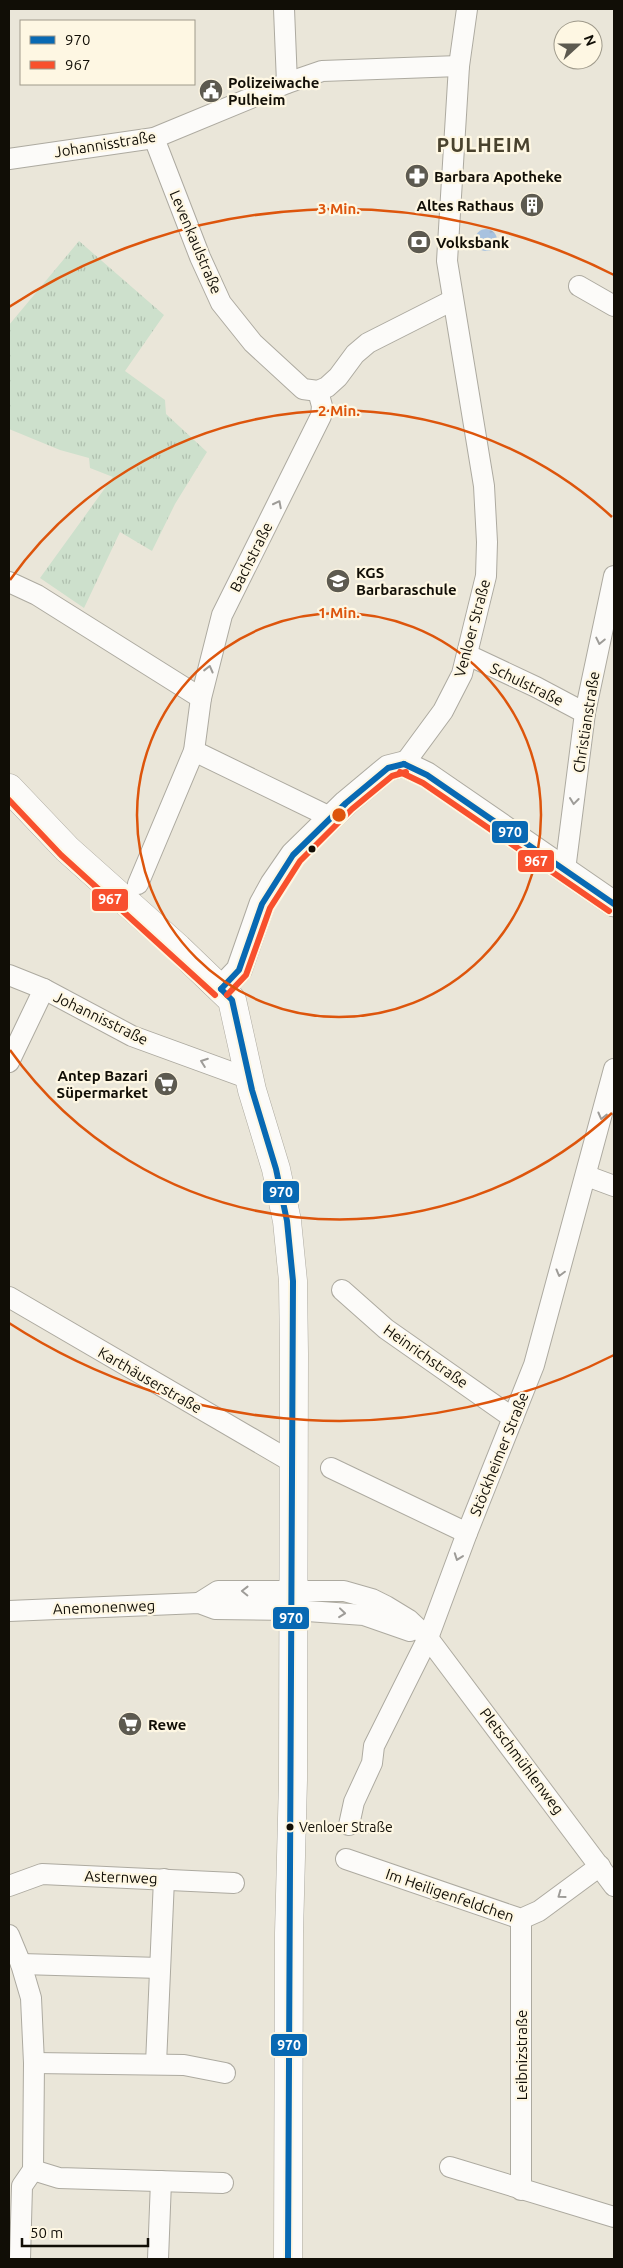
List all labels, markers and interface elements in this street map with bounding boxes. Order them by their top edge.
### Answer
legend [20,20,195,85]
north arrow [553,20,603,70]
text: 970 [65,31,90,48]
text: N [581,33,599,48]
text: 967 [65,56,90,73]
place label: Polizeiwache Pulheim [228,74,319,108]
public building icon: Polizeiwache Pulheim [198,78,224,104]
street label: Johannisstraße [53,128,157,160]
district label: PULHEIM [437,133,531,156]
pharmacy icon: Barbara Apotheke [404,163,430,189]
place label: Barbara Apotheke [434,168,562,185]
street label: Levenkaulstraße [167,188,225,296]
building icon: Altes Rathaus [519,192,545,218]
place label: Altes Rathaus [416,197,514,214]
text: 3 Min. [318,200,360,217]
bank icon: Volksbank [406,229,432,255]
place label: Volksbank [436,234,510,251]
text: 2 Min. [318,402,360,419]
one-way arrow [272,500,282,509]
street label: Bachstraße [226,519,276,595]
place label: KGS Barbaraschule [356,564,457,598]
school or university icon: KGS Barbaraschule [325,568,351,594]
street label: Venloer Straße [451,577,493,679]
text: 1 Min. [318,604,360,621]
one-way arrow [596,636,606,645]
street label: Schulstraße [488,659,566,709]
one-way arrow [203,665,213,673]
street label: Christianstraße [570,670,602,774]
one-way arrow [569,797,580,805]
centre of rings [330,806,348,824]
line badge: 970 [491,820,529,844]
text: 970 [498,824,522,840]
unlabelled marker [307,844,317,854]
line badge: 967 [517,849,555,873]
text: 967 [524,853,548,869]
line badge: 967 [91,888,129,912]
text: 967 [98,891,122,907]
street label: Johannisstraße [51,988,151,1048]
one-way arrow [200,1058,209,1068]
place label: Antep Bazari Süpermarket [57,1067,149,1101]
supermarket icon: Antep Bazari Süpermarket [153,1071,179,1097]
one-way arrow [597,1112,608,1121]
line badge: 970 [262,1180,300,1204]
text: 970 [269,1184,293,1200]
one-way arrow [555,1269,566,1277]
street label: Heinrichstraße [381,1321,471,1391]
street label: Karthäuserstraße [95,1343,205,1417]
street label: Stöckheimer Straße [466,1389,532,1519]
one-way arrow [454,1553,464,1561]
one-way arrow [240,1586,248,1596]
street label: Anemonenweg [53,1597,155,1617]
line badge: 970 [272,1606,310,1630]
one-way arrow [338,1607,346,1618]
text: 970 [279,1610,303,1626]
street label: Pletschmühlenweg [477,1705,567,1817]
supermarket icon: Rewe [117,1711,143,1737]
place label: Rewe [148,1716,186,1733]
place label: Venloer Straße [299,1819,393,1835]
marker: Venloer Straße [285,1822,295,1832]
street label: Im Heiligenfeldchen [384,1865,516,1925]
street label: Asternweg [84,1867,158,1887]
one-way arrow [558,1888,567,1898]
street label: Leibnizstraße [513,2010,530,2100]
line badge: 970 [270,2033,308,2057]
text: 970 [277,2037,301,2053]
scale bar [22,2216,149,2248]
text: 50 m [30,2224,63,2241]

